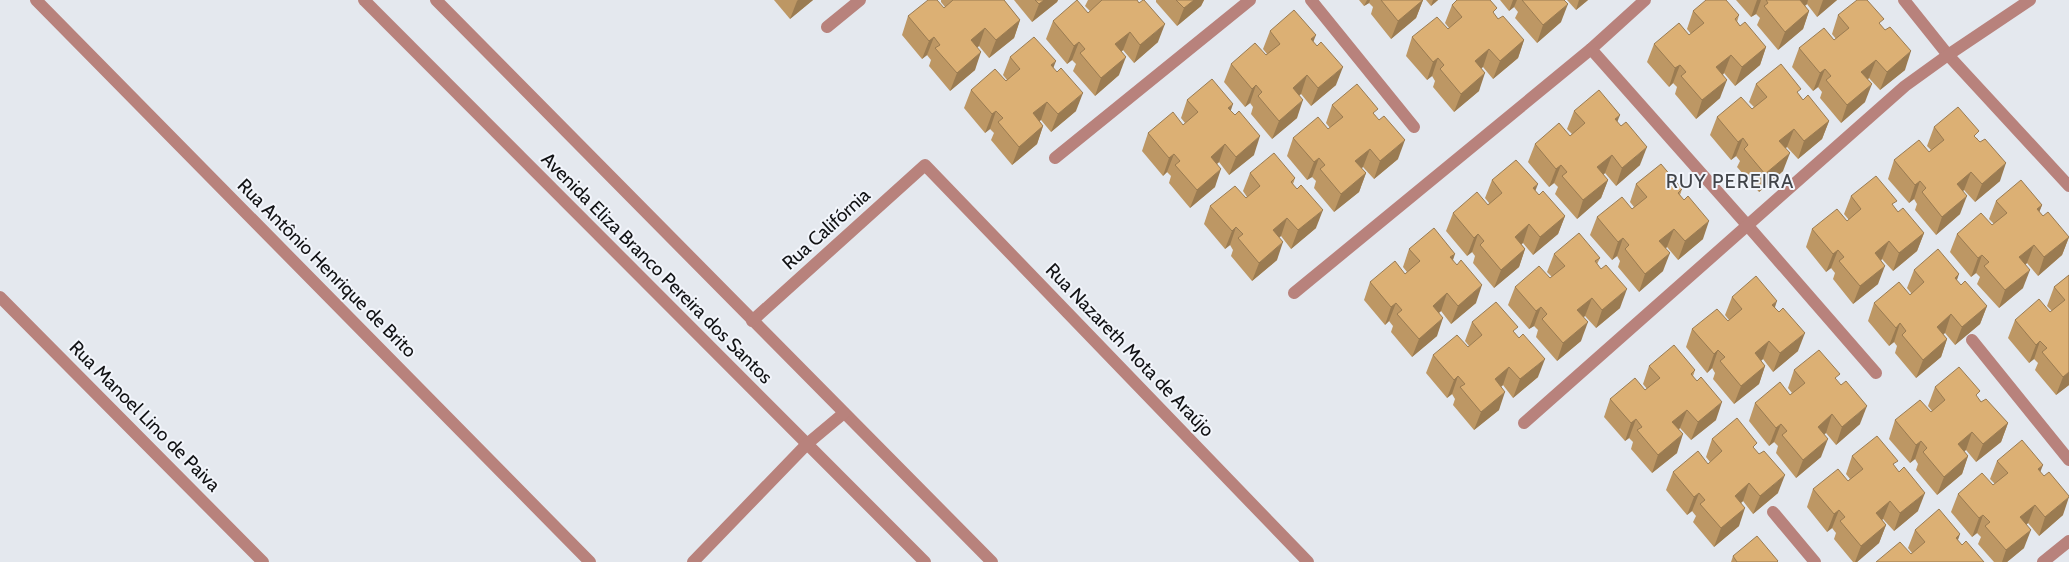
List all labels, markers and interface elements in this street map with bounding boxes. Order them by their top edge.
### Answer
street label: Avenida Eliza Branco Pereira dos Santos [537,148,777,388]
district label: RUY PEREIRA [1666,169,1794,193]
street label: Rua Antônio Henrique de Brito [233,174,421,362]
street label: Rua Califórnia [777,184,875,274]
street label: Rua Nazareth Mota de Araújo [1041,258,1219,442]
street label: Rua Manoel Lino de Paiva [65,336,225,496]

